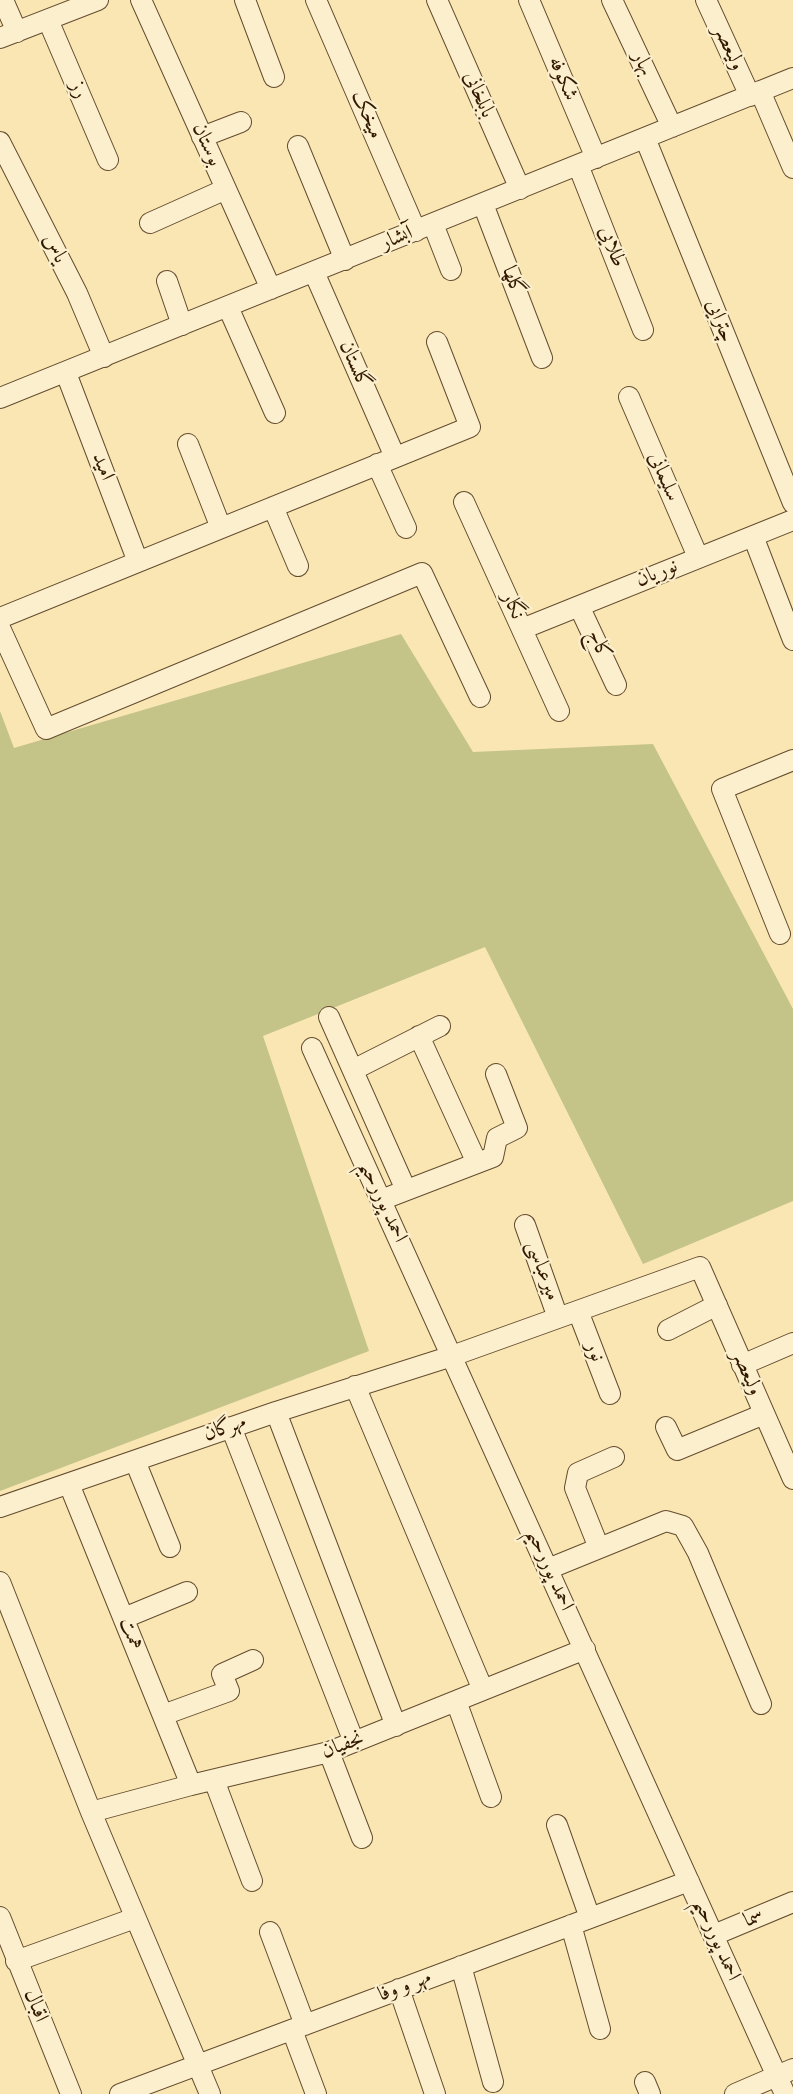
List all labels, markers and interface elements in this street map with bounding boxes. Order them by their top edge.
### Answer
street label: ولیعصر [707,21,749,75]
street label: بهار [625,48,659,80]
street label: شکوفه [541,53,583,105]
street label: بابلخانی [457,68,499,122]
street label: رز [63,77,93,103]
street label: میخک [345,87,387,143]
street label: بوستان [185,119,227,171]
street label: آبشار [377,221,417,257]
street label: طلایی [592,223,630,271]
street label: یاس [36,230,72,268]
street label: گلها [495,263,529,299]
street label: چترایی [699,296,739,346]
street label: گلستان [332,337,376,393]
street label: سلیمانی [641,449,685,505]
street label: امید [85,450,119,484]
street label: نوریان [632,554,682,594]
street label: نگار [495,588,529,624]
street label: کاج [580,626,616,664]
street label: احمد پوررحیم [352,1157,412,1247]
street label: میرعباسی [520,1237,564,1305]
street label: نور [579,1338,609,1366]
street label: ولیعصر [725,1346,767,1400]
street label: مهرگان [200,1410,250,1448]
street label: احمد پوررحیم [520,1525,578,1615]
street label: همت [112,1614,148,1654]
street label: نجفیان [318,1727,368,1765]
street label: احمد پوررحیم [687,1895,745,1985]
street label: سما [740,1904,768,1934]
street label: مهر و وفا [375,1965,435,2009]
street label: اقبال [17,1986,53,2026]

